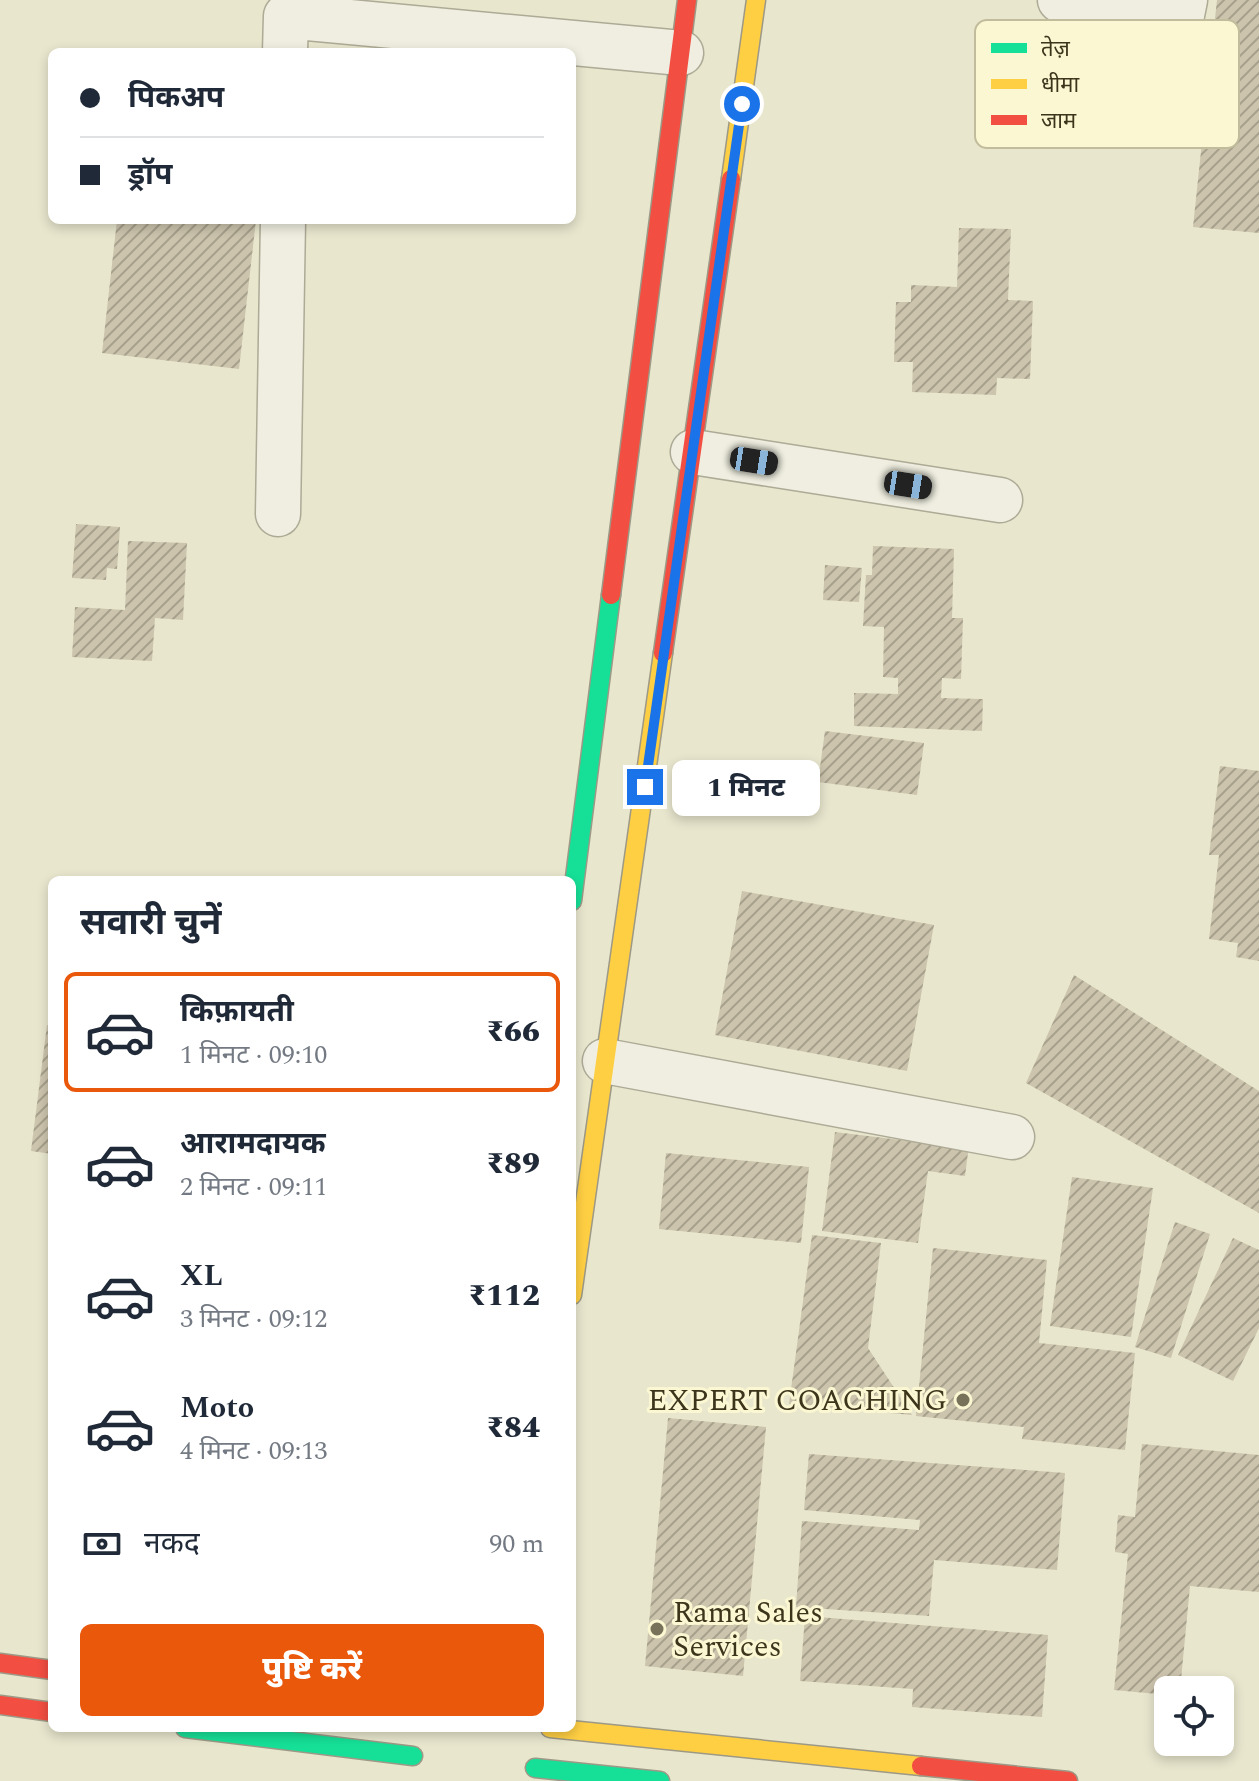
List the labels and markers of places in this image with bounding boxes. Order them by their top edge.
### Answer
place label: EXPERT COACHING [648,1378,947,1424]
marker: EXPERT COACHING [954,1391,972,1409]
place label: Rama Sales Services [673,1590,823,1670]
marker: Rama Sales Services [648,1620,666,1638]

